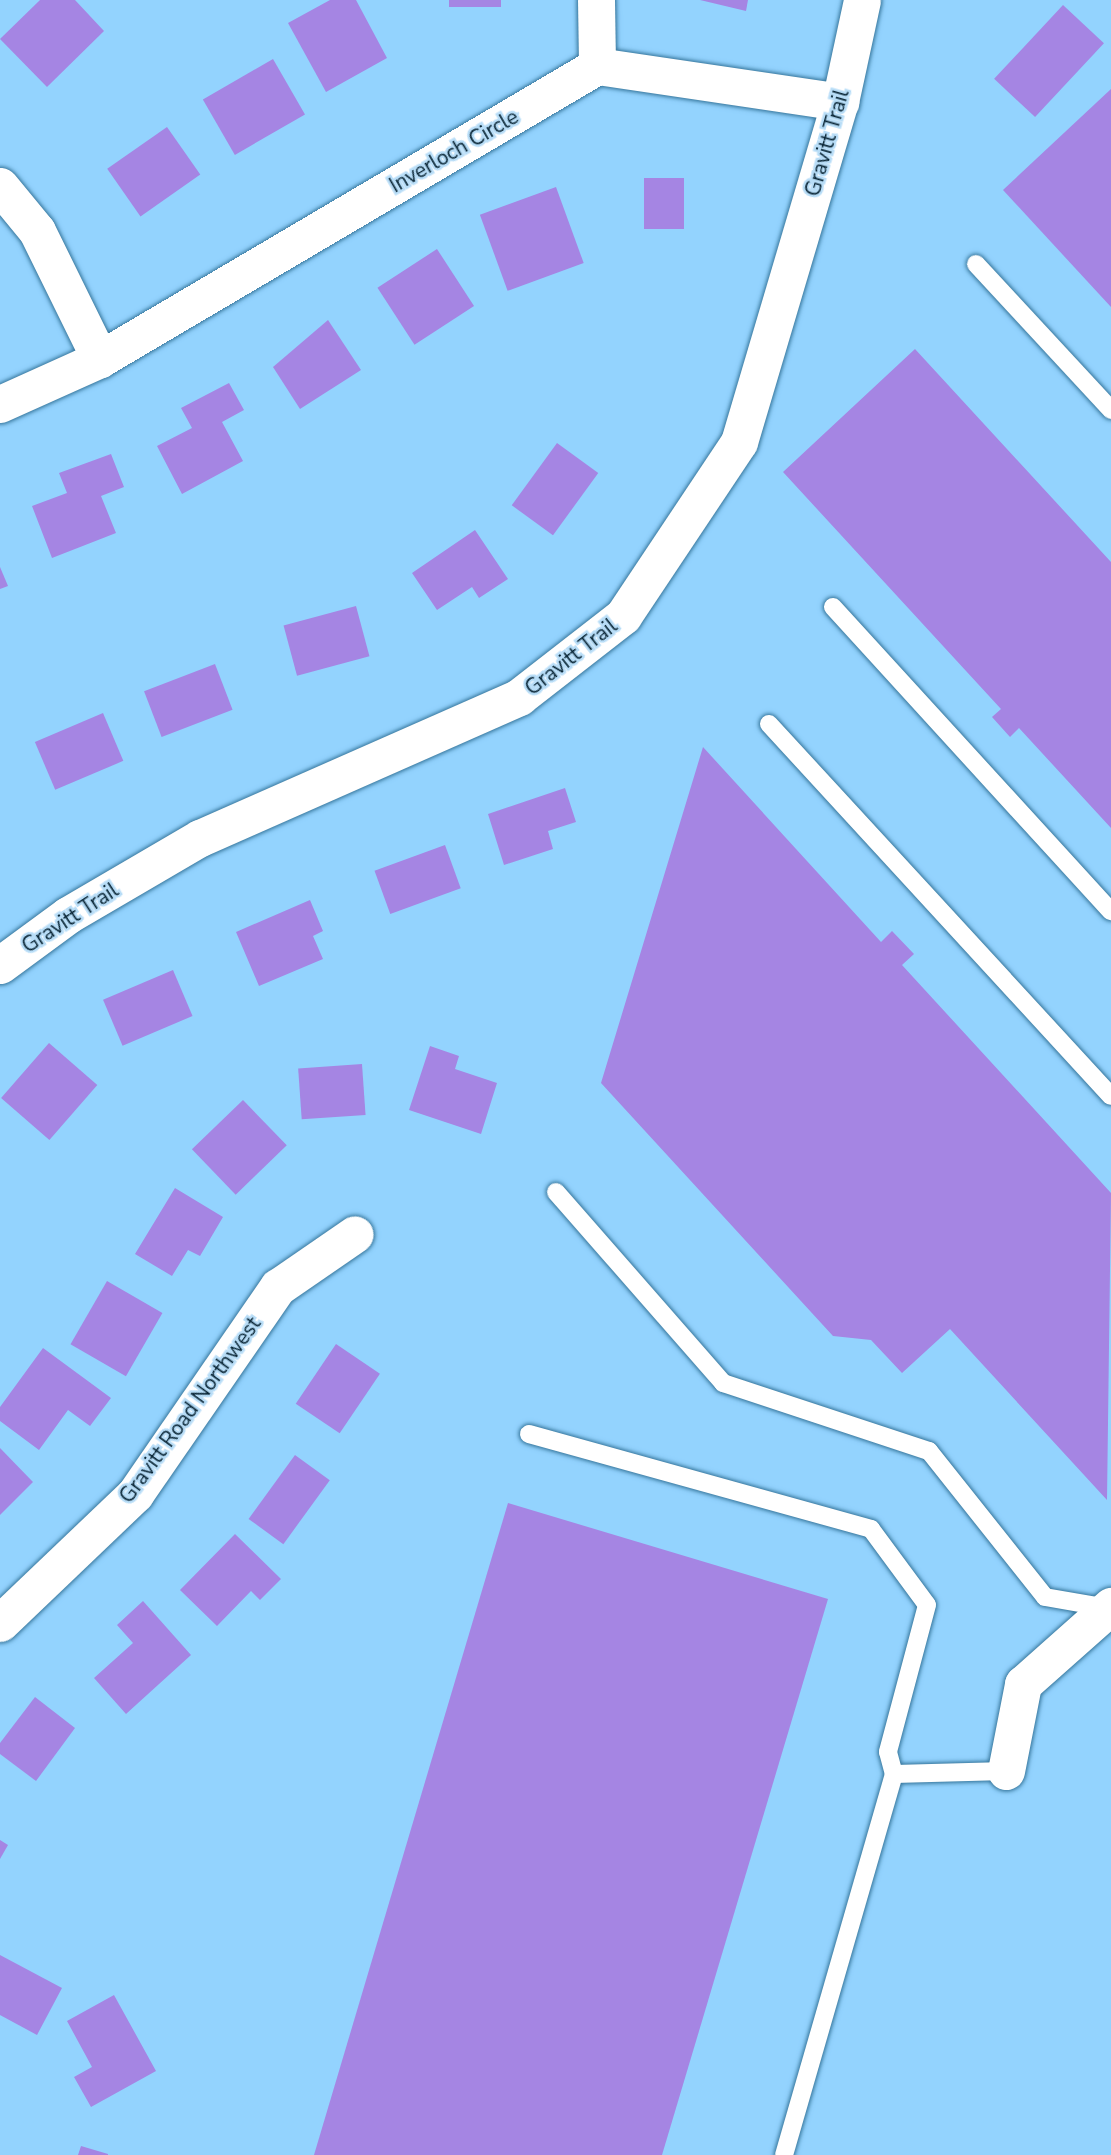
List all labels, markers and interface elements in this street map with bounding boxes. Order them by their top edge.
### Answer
street label: Gravitt Trail [800,87,854,199]
street label: Inverloch Circle [385,104,523,198]
street label: Gravitt Trail [520,613,622,701]
street label: Gravitt Trail [17,878,123,958]
street label: Gravitt Road Northwest [114,1312,266,1508]

